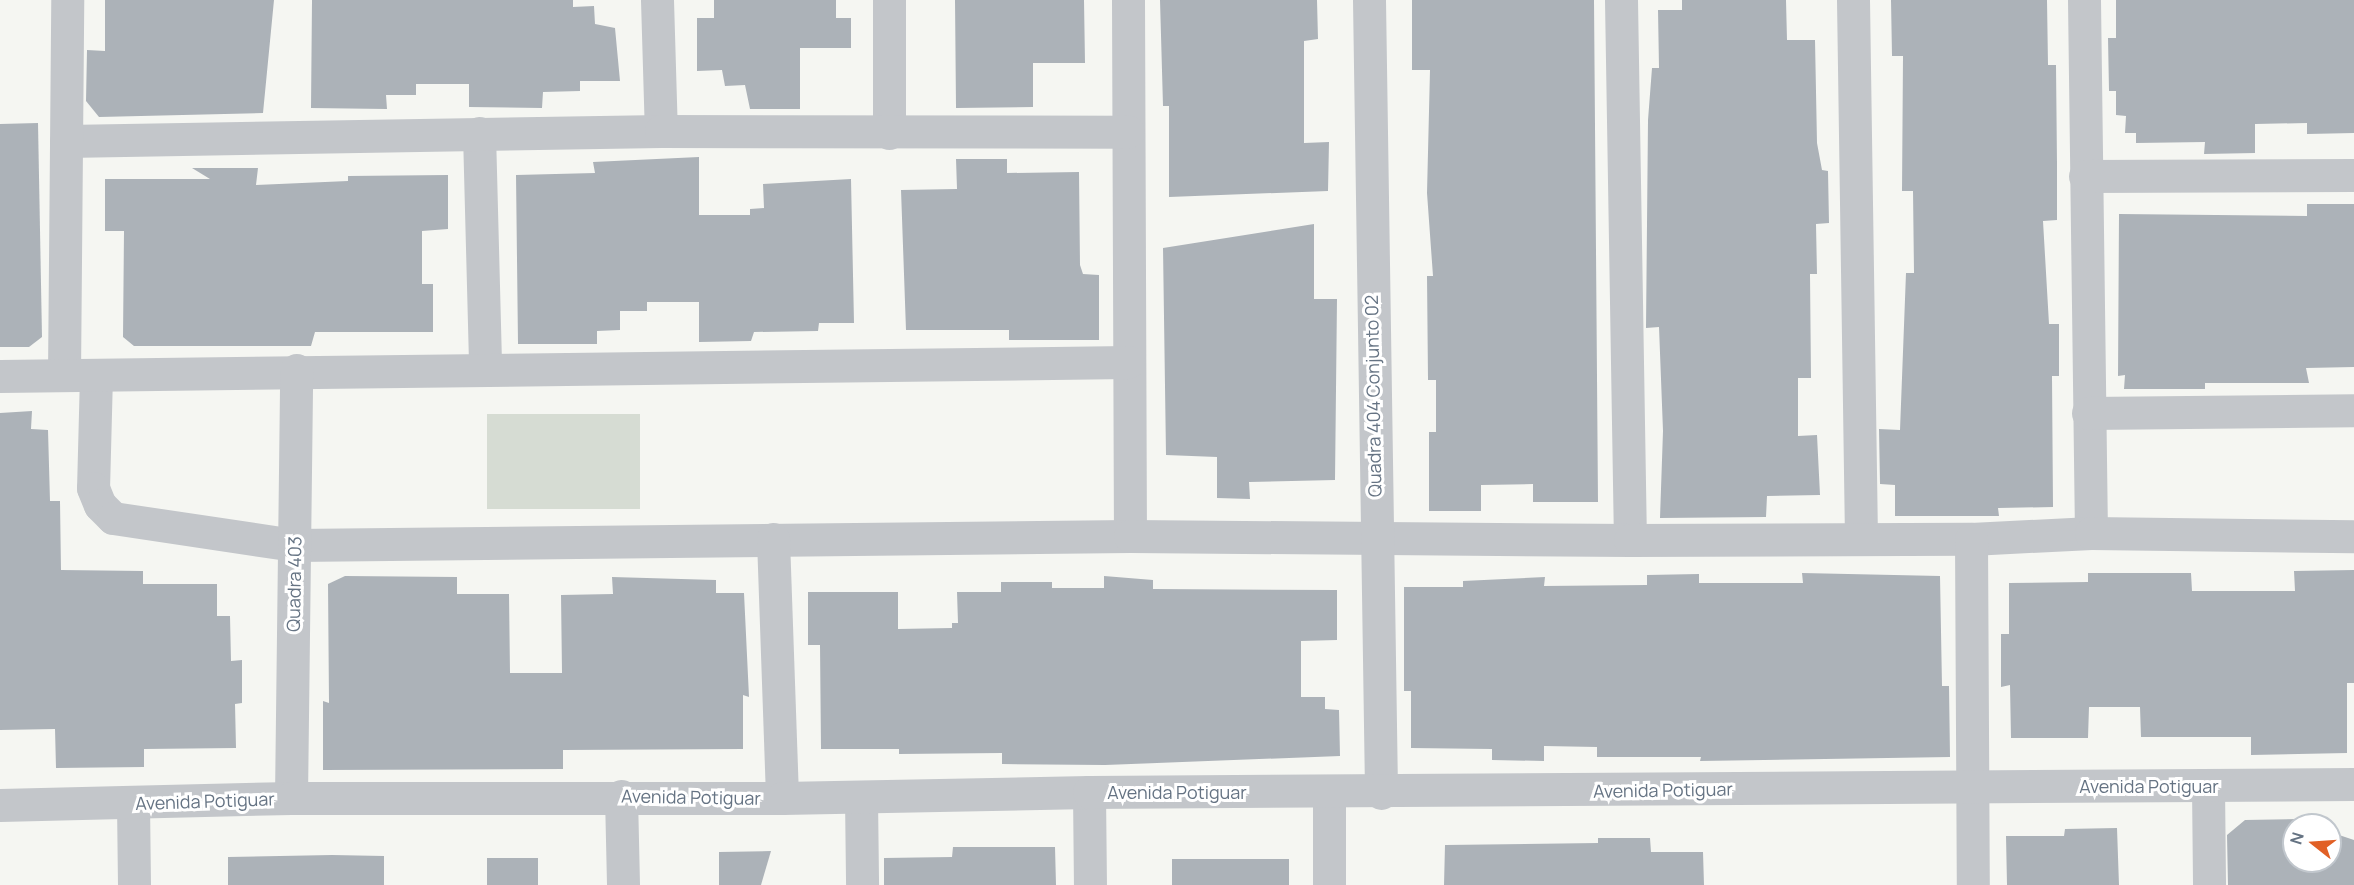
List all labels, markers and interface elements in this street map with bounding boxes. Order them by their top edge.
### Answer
street label: Quadra 404 Conjunto 02 [1360,295,1386,497]
street label: Quadra 403 [282,536,306,632]
street label: Avenida Potiguar [2079,775,2219,797]
street label: Avenida Potiguar [1593,778,1733,802]
street label: Avenida Potiguar [1107,781,1247,803]
street label: Avenida Potiguar [621,785,761,809]
street label: Avenida Potiguar [135,788,275,814]
north arrow [2282,813,2342,873]
text: N [2284,830,2309,847]

